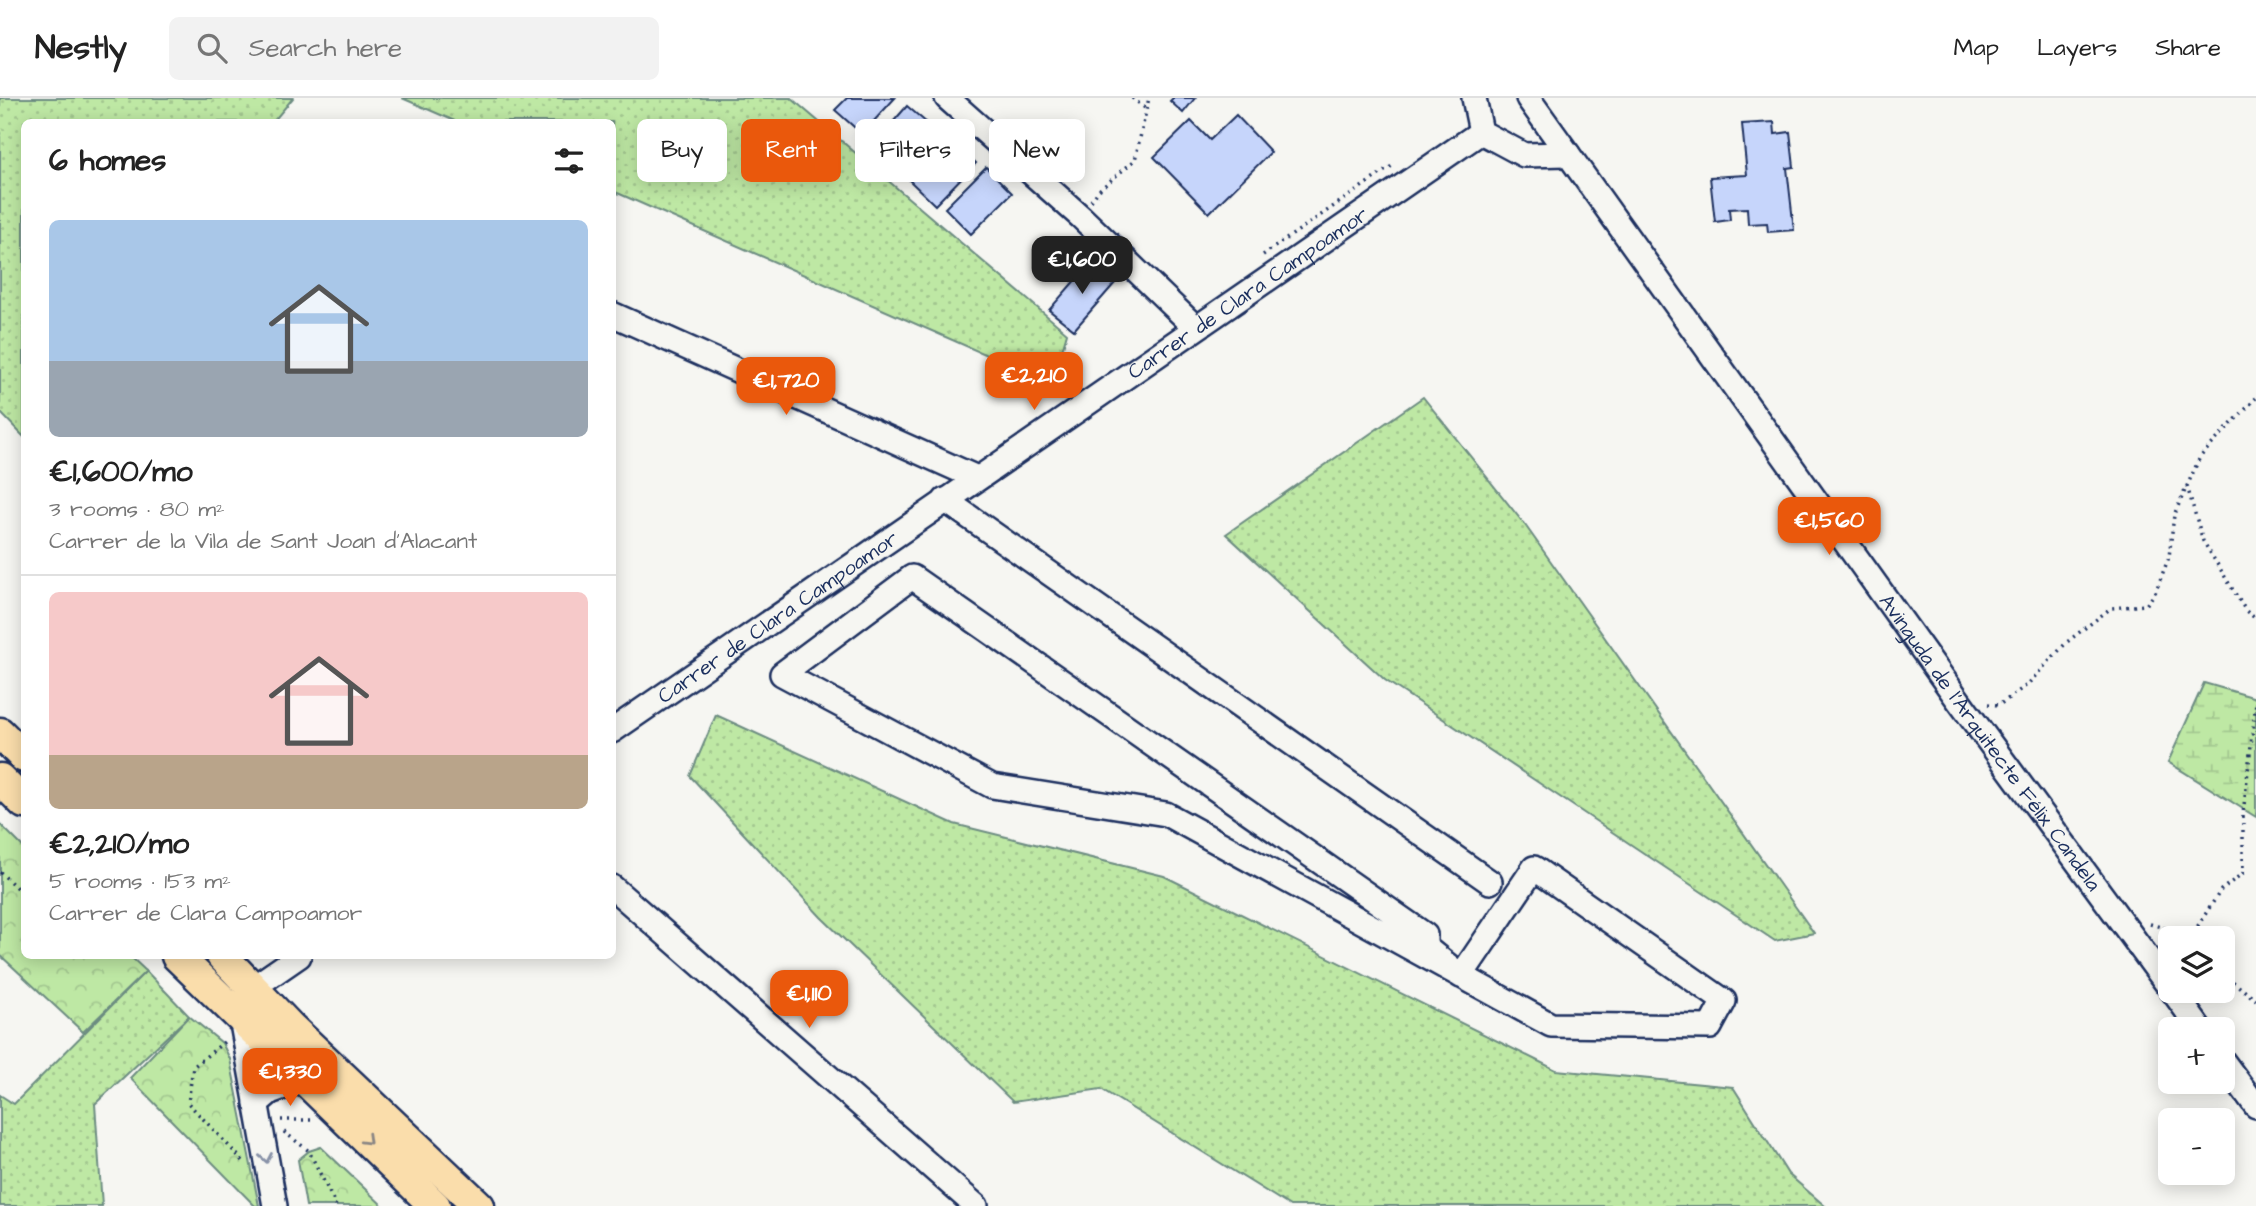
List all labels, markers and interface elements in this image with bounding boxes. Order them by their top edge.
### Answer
search box [169,17,659,80]
text: Nestly [35,25,127,71]
icon: search [193,29,231,67]
text: Search here [249,30,402,66]
text: Map [1954,31,1999,65]
text: Layers [2037,31,2117,65]
text: Share [2155,31,2221,65]
chip: Buy [637,119,727,182]
chip: Rent [741,119,841,182]
chip: Filters [855,119,975,182]
chip: New [989,119,1085,182]
text: 6 homes [49,140,166,182]
icon: filters [550,142,588,180]
street label: Carrer de Clara Campoamor [1122,199,1374,386]
pin: €1,600 [1025,236,1139,296]
text: €1,600 [1048,243,1116,275]
icon: home [256,266,382,392]
pin: €2,210 [977,352,1091,412]
pin: €1,720 [729,358,843,417]
text: €2,210 [1001,359,1067,391]
text: €1,720 [752,364,820,396]
text: €1,600/mo [49,451,193,493]
text: 3 rooms · 80 m² [49,493,225,525]
pin: €1,560 [1772,498,1886,557]
text: €1,560 [1794,504,1864,536]
street label: Carrer de Clara Campoamor [651,524,904,710]
text: Carrer de la Vila de Sant Joan d'Alacant [49,525,477,557]
street label: Avinguda de l'Arquitecte Félix Candela [1872,588,2108,897]
icon: home [256,638,382,764]
text: €2,210/mo [49,823,189,865]
text: 5 rooms · 153 m² [49,865,231,897]
text: Carrer de Clara Campoamor [49,897,362,929]
map controls [2158,926,2235,1185]
button: layers [2158,926,2235,1003]
pin: €1,110 [752,970,866,1030]
text: €1,110 [786,977,832,1009]
button: + [2158,1017,2235,1094]
pin: €1,330 [233,1048,347,1108]
text: €1,330 [258,1055,322,1087]
button: − [2158,1108,2235,1185]
one-way arrow [358,1131,371,1144]
one-way arrow [258,1152,273,1164]

